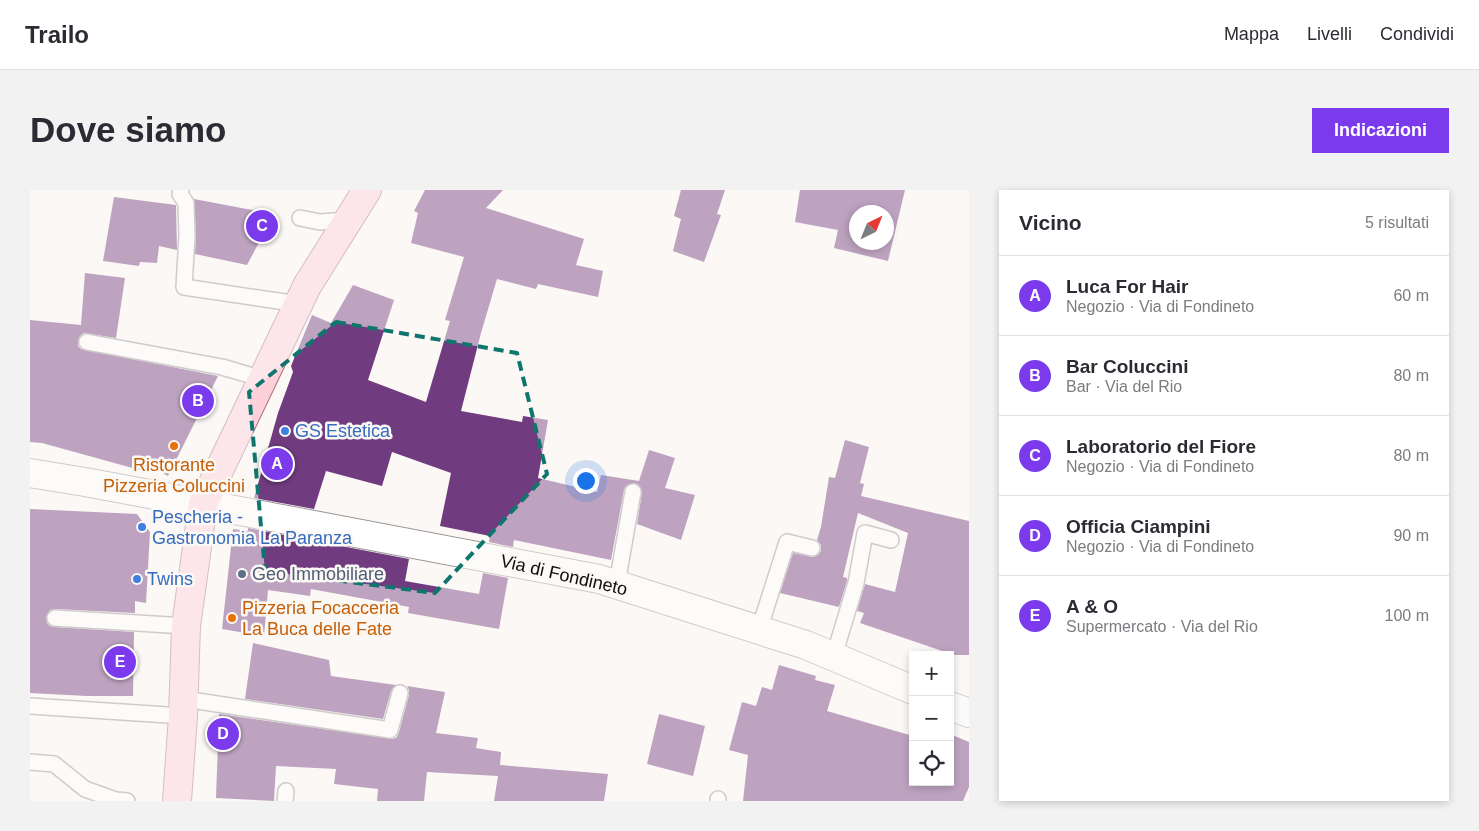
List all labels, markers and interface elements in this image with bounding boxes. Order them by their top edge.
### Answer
text: Trailo [25,21,89,48]
text: Mappa [1224,24,1279,44]
text: Livelli [1307,24,1352,44]
text: Condividi [1380,24,1454,44]
button: Indicazioni [1312,108,1449,153]
text: Dove siamo [30,110,226,149]
north arrow [849,205,894,250]
pin: C [246,207,278,245]
text: Vicino [1019,211,1082,234]
text: 5 risultati [1365,214,1429,231]
text: Luca For Hair [1066,276,1188,297]
text: A [1029,287,1041,304]
text: 60 m [1393,287,1429,304]
text: Negozio · Via di Fondineto [1066,298,1254,315]
text: Bar Coluccini [1066,356,1188,377]
text: B [1029,367,1041,384]
text: 80 m [1393,367,1429,384]
text: Bar · Via del Rio [1066,378,1182,395]
pin: B [182,382,214,420]
place label: GS Estetica [295,421,391,441]
marker: GS Estetica [279,425,291,437]
text: Laboratorio del Fiore [1066,436,1256,457]
marker: Ristorante Pizzeria Coluccini [168,440,180,452]
pin: A [261,445,293,483]
text: C [1029,447,1041,464]
text: 80 m [1393,447,1429,464]
place label: Ristorante Pizzeria Coluccini [103,455,245,496]
text: Negozio · Via di Fondineto [1066,458,1254,475]
your location [573,468,599,494]
place label: Pescheria - Gastronomia La Paranza [152,507,353,548]
text: Officia Ciampini [1066,516,1211,537]
marker: Pescheria - Gastronomia La Paranza [136,521,148,533]
text: D [1029,527,1041,544]
text: 90 m [1393,527,1429,544]
text: Negozio · Via di Fondineto [1066,538,1254,555]
street label: Via di Fondineto [499,551,629,599]
place label: Geo Immobiliare [252,564,384,584]
marker: Geo Immobiliare [236,568,248,580]
place label: Twins [147,569,193,589]
marker: Twins [131,573,143,585]
text: A & O [1066,596,1118,617]
place label: Pizzeria Focacceria La Buca delle Fate [242,598,400,639]
text: E [1030,607,1040,624]
text: 100 m [1385,607,1429,624]
marker: Pizzeria Focacceria La Buca delle Fate [226,612,238,624]
text: Supermercato · Via del Rio [1066,618,1258,635]
pin: E [104,643,136,681]
map controls [909,651,954,786]
button: + [909,651,954,696]
button: − [909,696,954,741]
pin: D [207,715,239,753]
button: locate [909,741,954,786]

